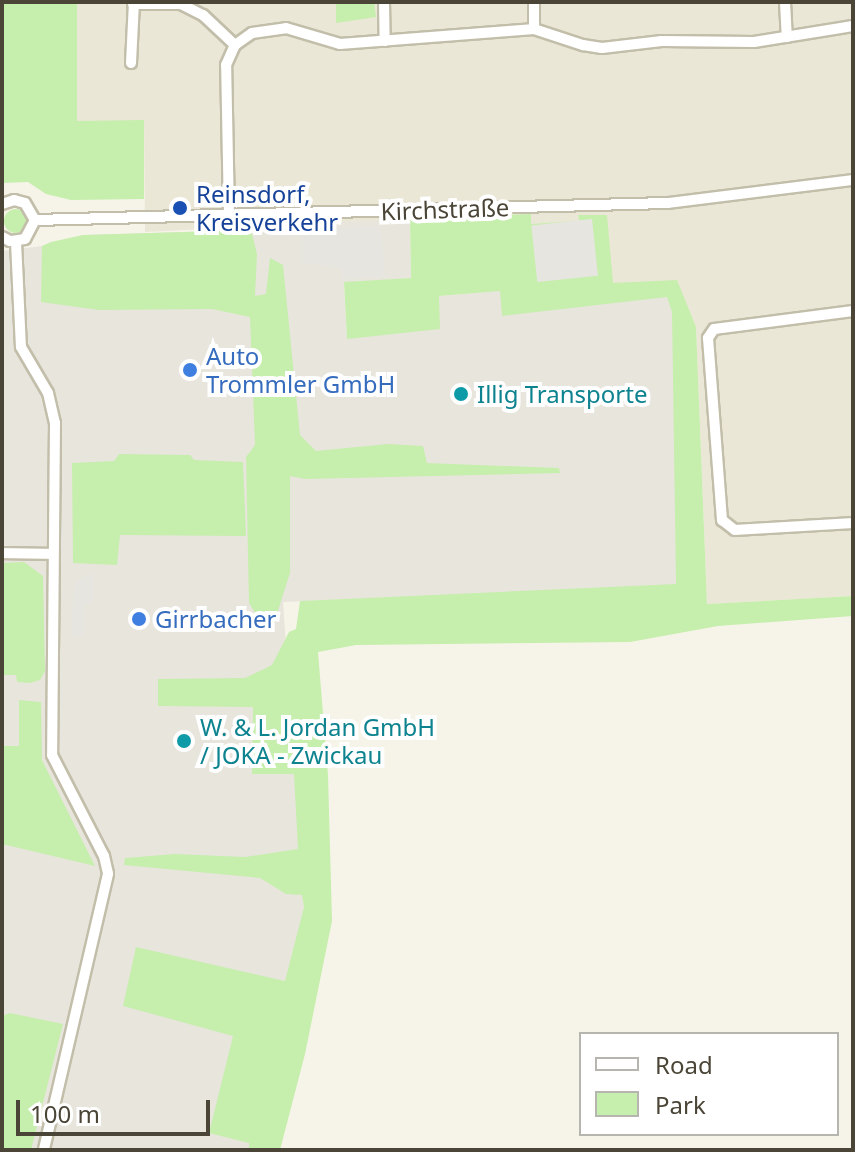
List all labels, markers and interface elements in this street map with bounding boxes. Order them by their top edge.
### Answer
place label: Reinsdorf, Kreisverkehr [196,180,338,236]
street label: Kirchstraße [380,192,510,226]
marker: Reinsdorf, Kreisverkehr [171,199,189,217]
place label: Auto Trommler GmbH [206,342,395,398]
marker: Auto Trommler GmbH [181,361,199,379]
place label: Illig Transporte [477,380,647,408]
marker: Illig Transporte [452,385,470,403]
place label: Girrbacher [155,605,277,633]
marker: Girrbacher [130,610,148,628]
place label: W. & L. Jordan GmbH / JOKA - Zwickau [200,713,435,769]
marker: W. & L. Jordan GmbH / JOKA - Zwickau [175,732,193,750]
legend [579,1032,839,1136]
text: Road [655,1048,713,1081]
scale bar [20,1084,214,1134]
text: Park [655,1088,706,1121]
text: 100 m [30,1097,100,1130]

